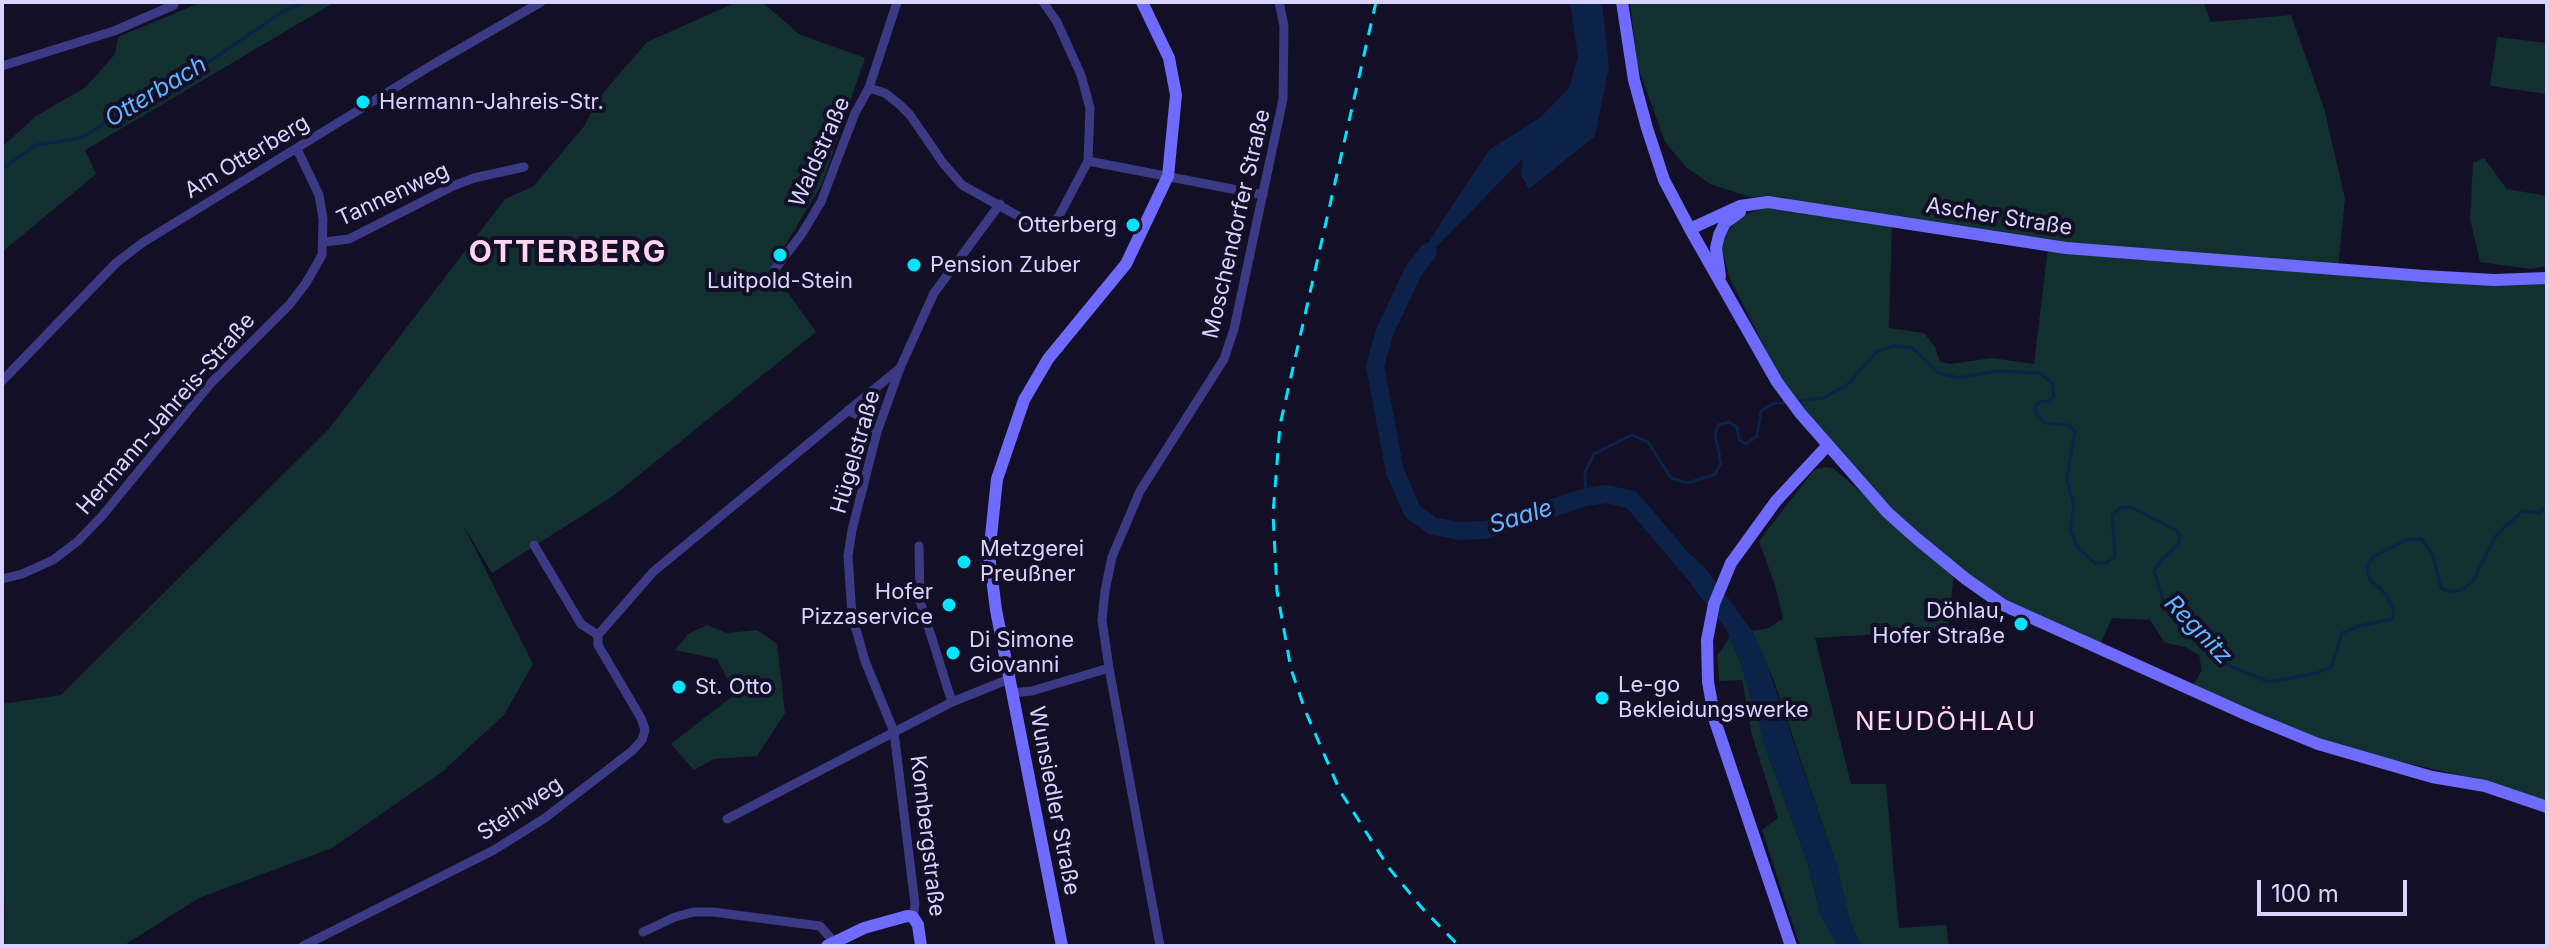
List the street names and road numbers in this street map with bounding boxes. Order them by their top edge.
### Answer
street label: Waldstraße [784,93,856,211]
street label: Moschendorfer Straße [1198,107,1276,341]
street label: Am Otterberg [180,110,314,204]
street label: Tannenweg [333,158,453,232]
street label: Ascher Straße [1924,192,2074,242]
street label: Hermann-Jahreis-Straße [71,308,261,520]
street label: Hügelstraße [826,387,886,517]
street label: Wunsiedler Straße [1023,704,1085,898]
street label: Kornbergstraße [904,754,950,918]
street label: Steinweg [473,771,567,847]

